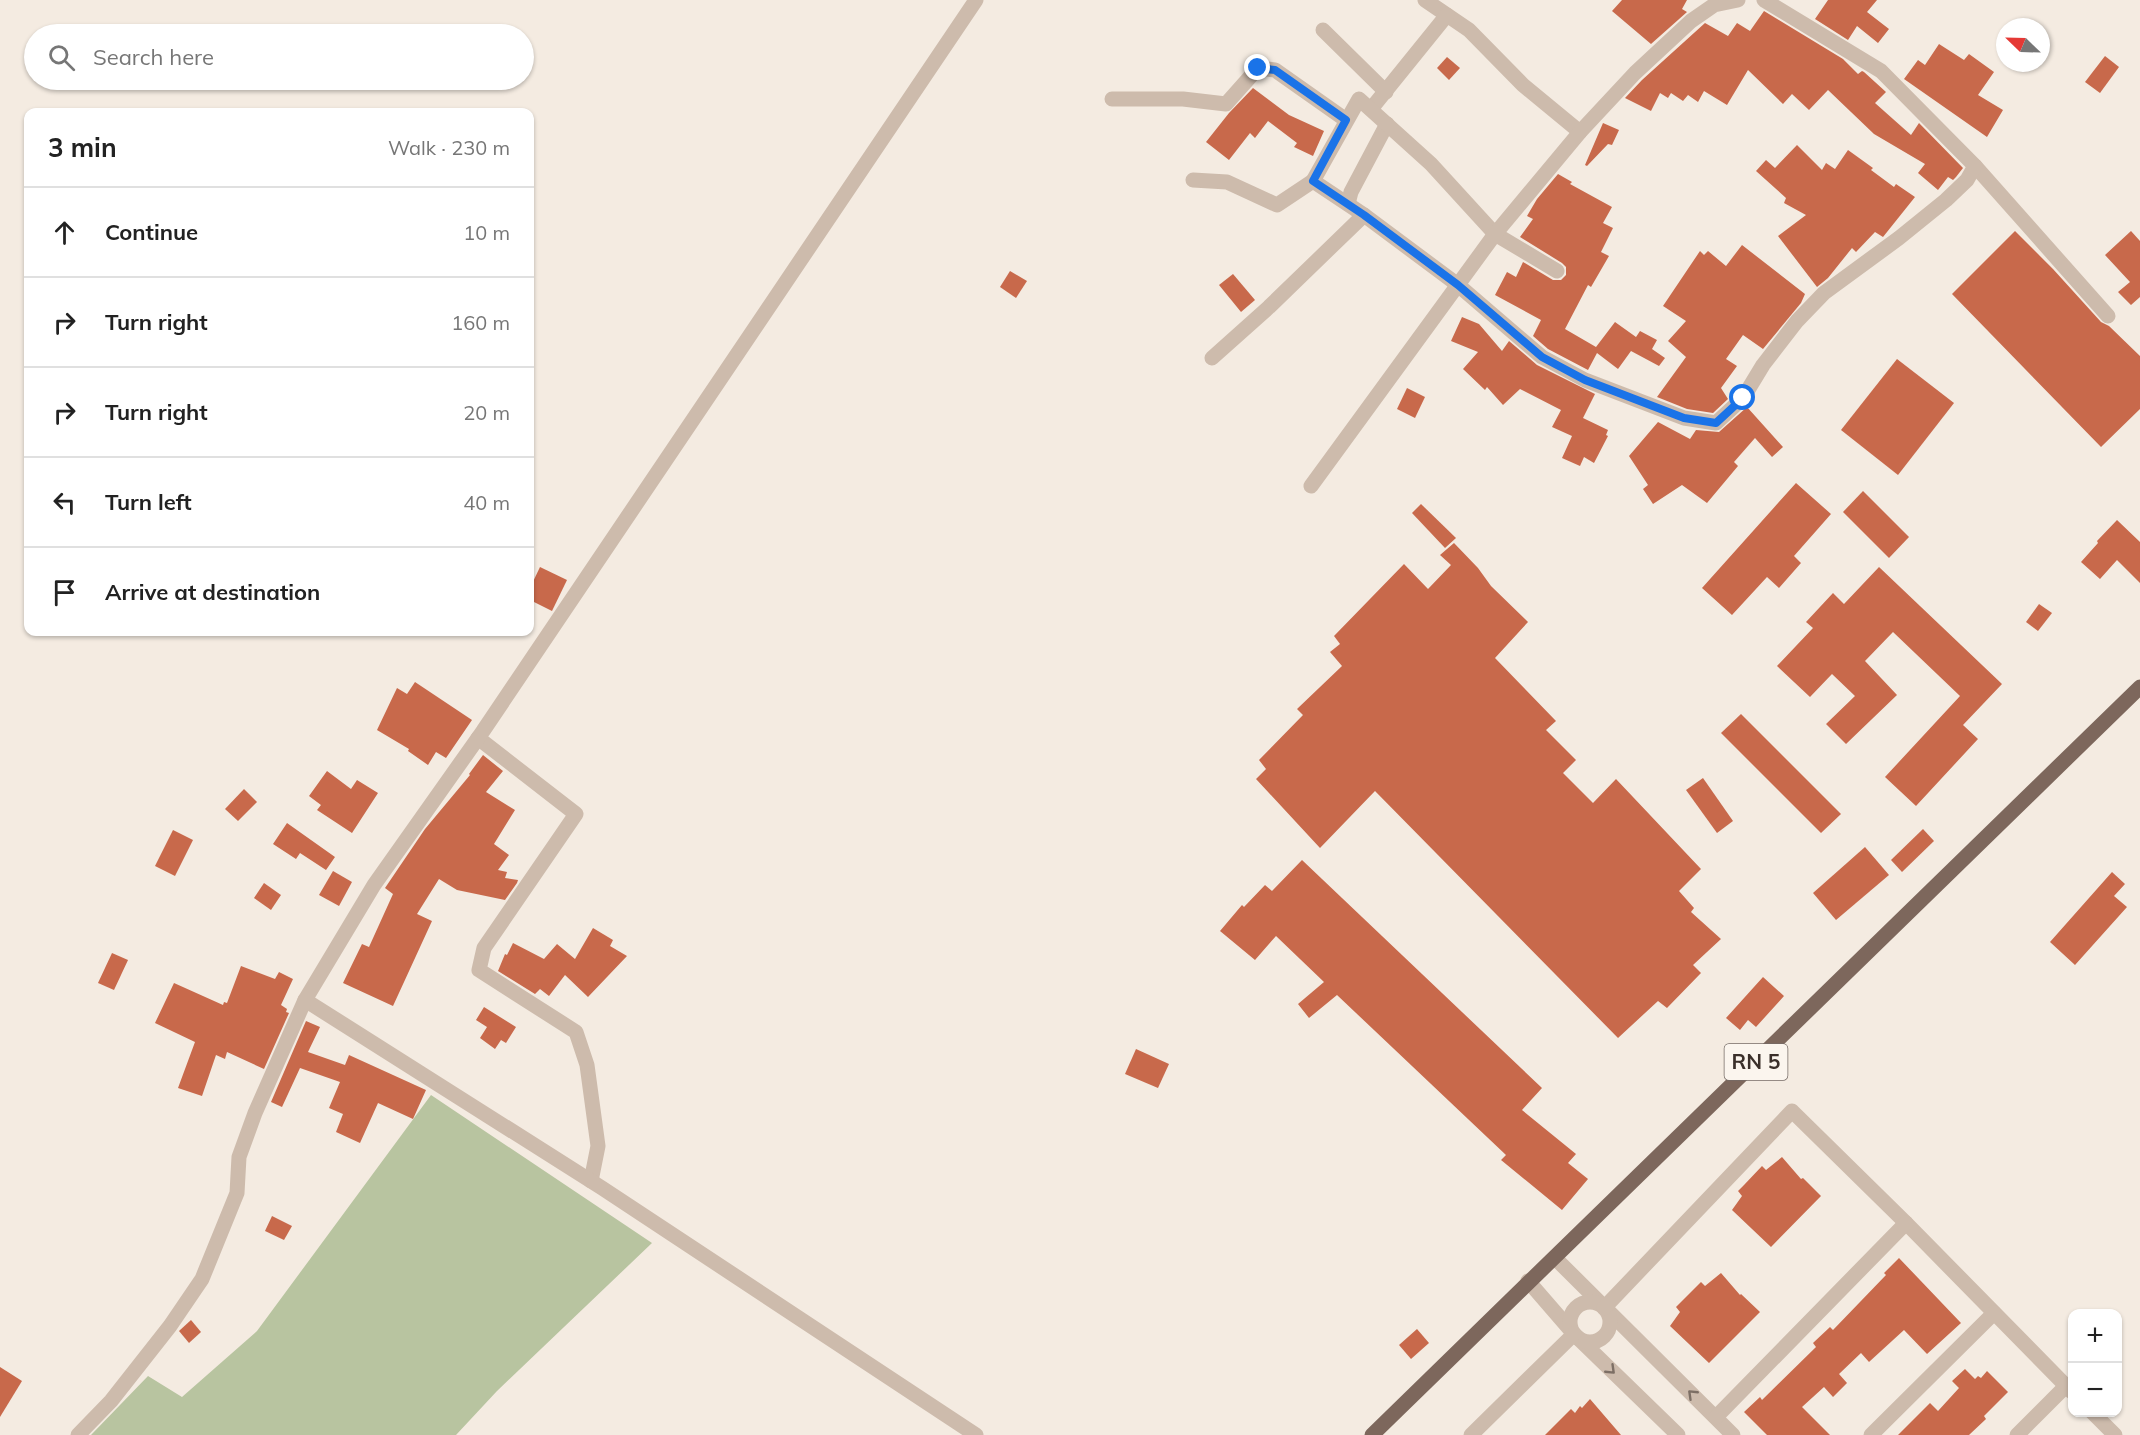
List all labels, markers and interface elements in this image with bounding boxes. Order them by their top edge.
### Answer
north arrow [1996,18,2050,72]
search box [24,24,534,90]
icon: search [45,41,78,74]
text: Search here [93,43,214,71]
route end [1244,54,1270,80]
text: 3 min [48,131,117,164]
text: Walk · 230 m [388,135,510,160]
icon: ahead [48,216,81,249]
text: Continue [105,218,198,246]
text: 10 m [463,220,510,245]
icon: right [48,306,81,339]
text: Turn right [105,308,208,336]
text: 160 m [451,310,510,335]
route start [1729,384,1755,410]
icon: right [48,396,81,429]
text: Turn right [105,398,208,426]
text: 20 m [463,400,510,425]
icon: left [48,486,81,519]
text: Turn left [105,488,192,516]
text: 40 m [463,490,510,515]
icon: arrive [48,576,81,609]
text: Arrive at destination [105,578,320,606]
road number: RN 5 [1724,1044,1788,1080]
map controls [2068,1309,2122,1417]
button: + [2068,1309,2122,1363]
one-way arrow [1605,1363,1615,1374]
button: − [2068,1363,2122,1417]
one-way arrow [1688,1390,1698,1401]

